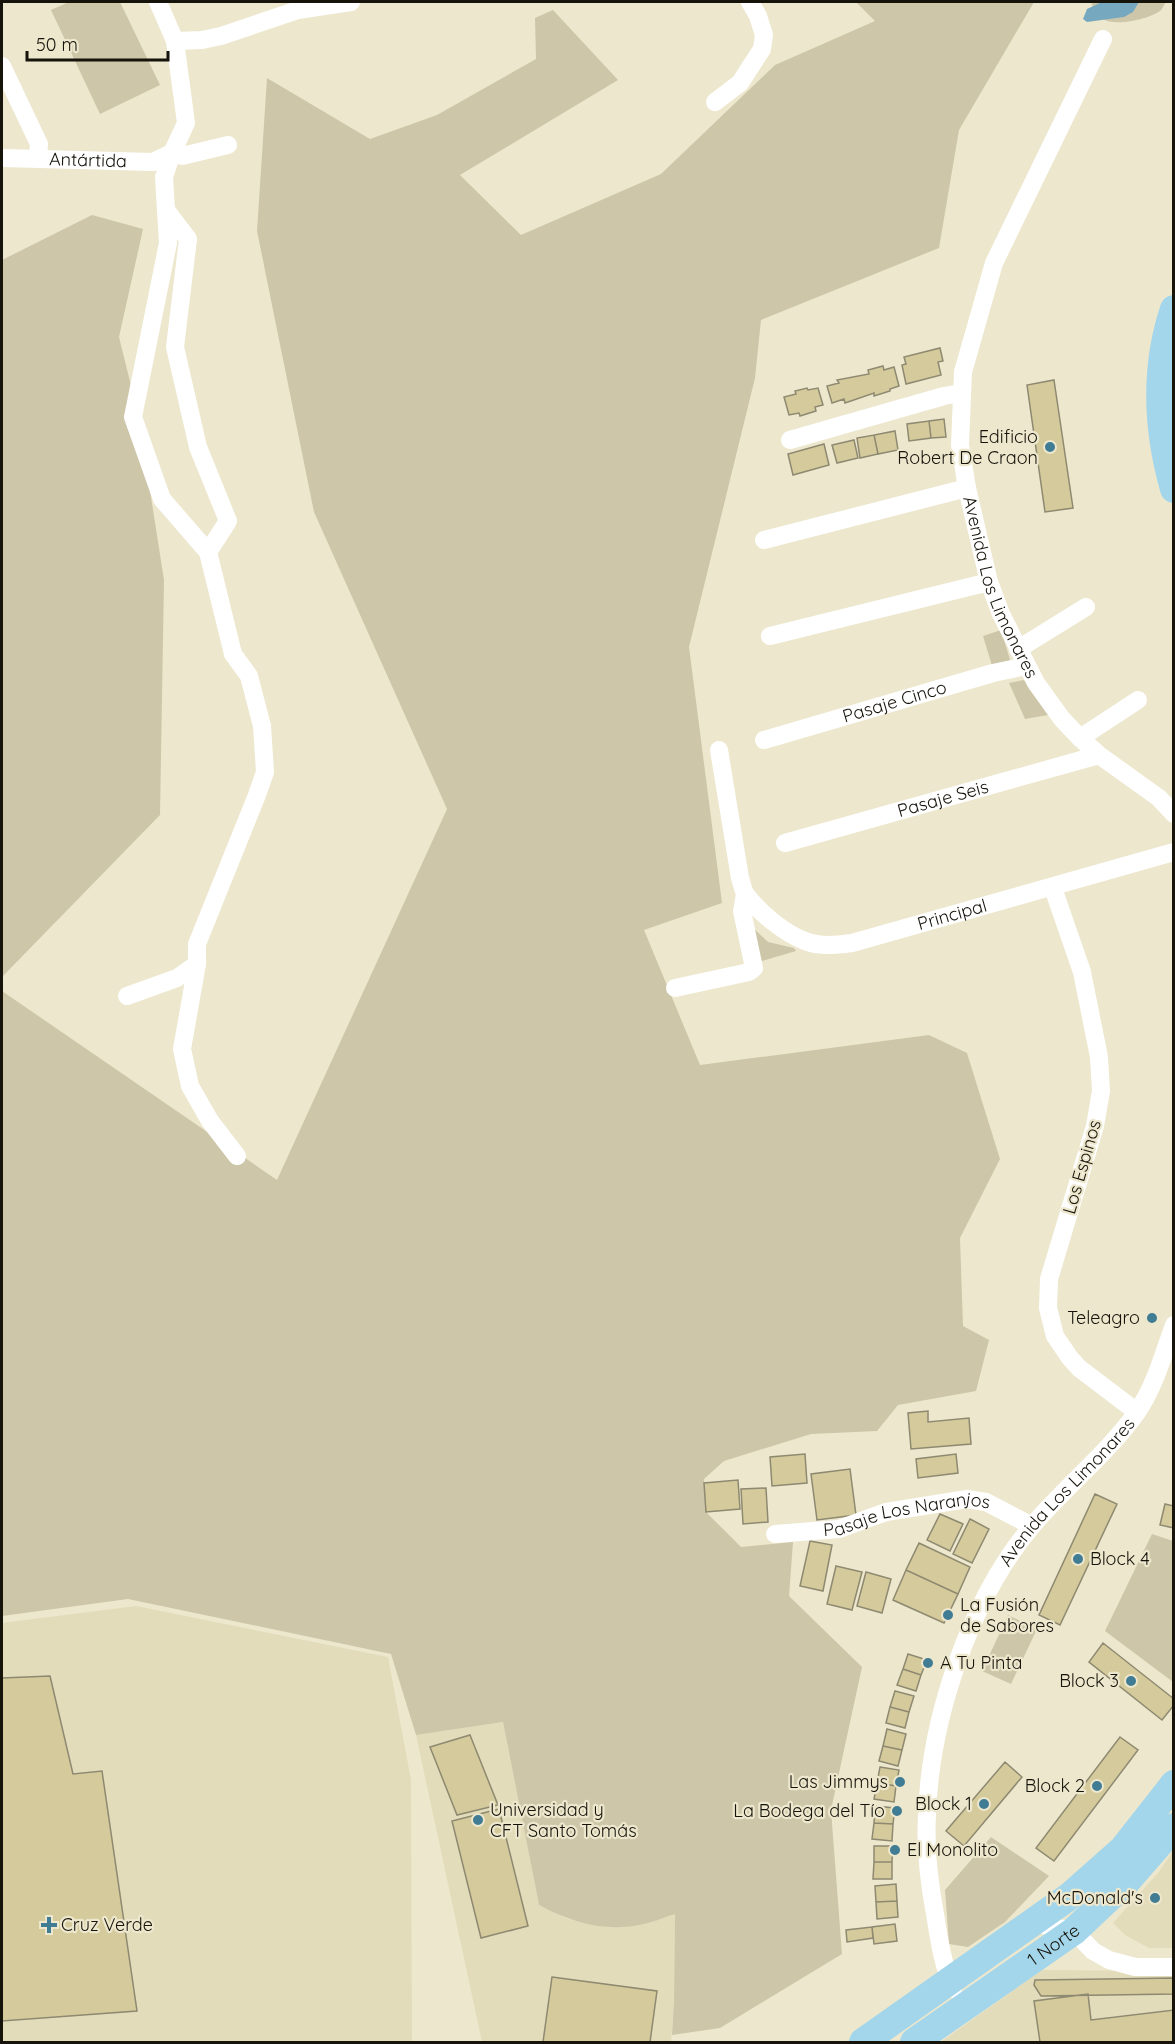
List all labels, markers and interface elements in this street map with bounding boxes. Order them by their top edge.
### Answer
scale bar [27,24,168,62]
text: 50 m [36,33,78,56]
street label: Antártida [49,147,127,172]
place label: Edificio Robert De Craon [897,425,1038,469]
marker: Edificio Robert De Craon [1043,440,1057,454]
street label: Avenida Los Limonares [958,494,1044,682]
street label: Pasaje Cinco [840,675,949,727]
street label: Pasaje Seis [895,775,991,822]
street label: Principal [915,893,989,935]
street label: Los Espinos [1057,1117,1106,1217]
place label: Teleagro [1067,1306,1140,1329]
marker: Teleagro [1145,1311,1159,1325]
street label: Avenida Los Limonares [994,1413,1140,1571]
street label: Pasaje Los Naranjos [822,1487,992,1541]
place label: Block 4 [1090,1547,1150,1570]
marker: Block 4 [1071,1552,1085,1566]
place label: La Fusión de Sabores [960,1593,1054,1637]
marker: La Fusión de Sabores [941,1608,955,1622]
place label: A Tu Pinta [940,1651,1022,1674]
marker: A Tu Pinta [921,1656,935,1670]
place label: Block 3 [1059,1669,1119,1692]
marker: Block 3 [1124,1674,1138,1688]
place label: Las Jimmys [789,1770,888,1793]
place label: Block 2 [1025,1774,1085,1797]
marker: Las Jimmys [893,1775,907,1789]
marker: Block 2 [1090,1779,1104,1793]
place label: Block 1 [915,1792,972,1815]
marker: Block 1 [977,1797,991,1811]
place label: Universidad y CFT Santo Tomás [490,1798,637,1842]
place label: La Bodega del Tío [733,1799,885,1822]
marker: La Bodega del Tío [890,1804,904,1818]
marker: Universidad y CFT Santo Tomás [471,1813,485,1827]
place label: El Monolito [907,1838,998,1861]
marker: El Monolito [888,1843,902,1857]
place label: McDonald's [1047,1886,1143,1909]
marker: McDonald's [1148,1891,1162,1905]
place label: Cruz Verde [61,1913,153,1936]
marker: Cruz Verde [42,1918,56,1932]
street label: 1 Norte [1023,1919,1084,1971]

